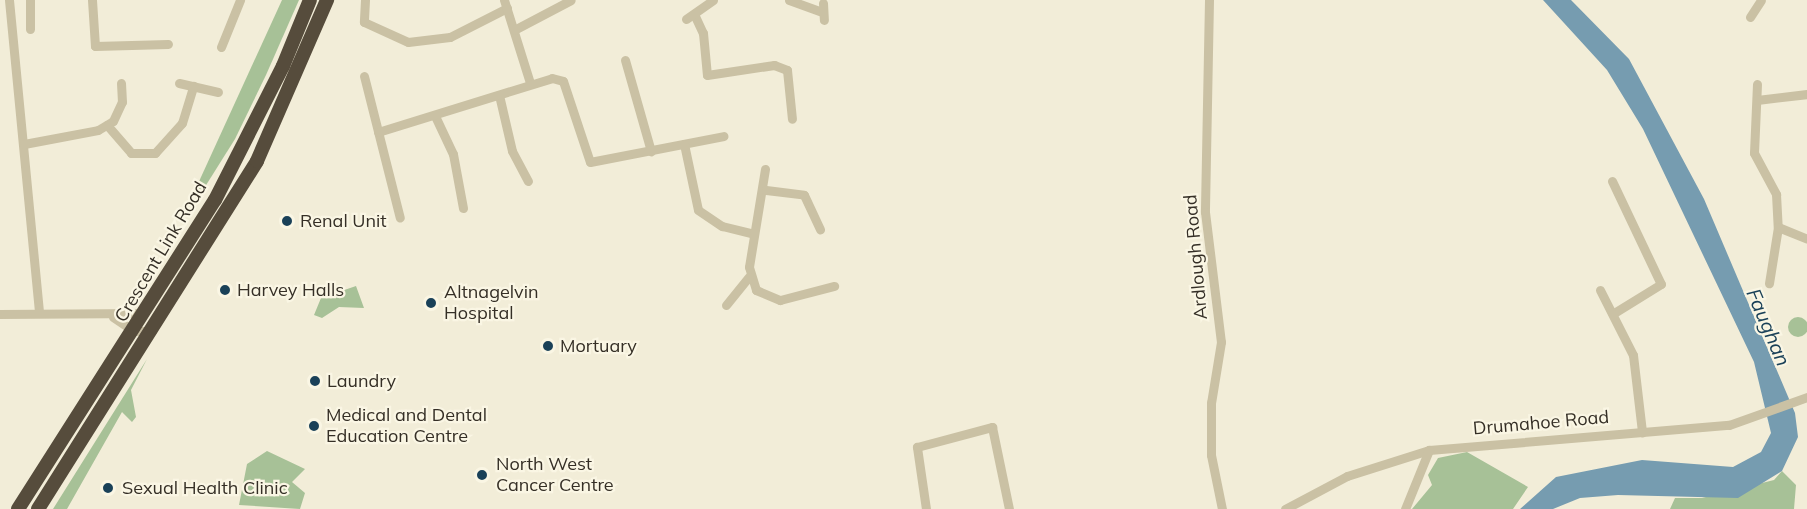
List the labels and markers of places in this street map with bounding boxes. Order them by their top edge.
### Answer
place label: Renal Unit [300,210,387,232]
marker: Renal Unit [278,212,296,230]
place label: Harvey Halls [237,279,344,301]
place label: Altnagelvin Hospital [444,282,538,324]
marker: Harvey Halls [218,283,232,297]
marker: Altnagelvin Hospital [422,294,440,312]
place label: Mortuary [560,335,637,357]
marker: Mortuary [541,339,555,353]
place label: Laundry [327,370,396,392]
marker: Laundry [308,374,322,388]
place label: Medical and Dental Education Centre [326,405,487,448]
marker: Medical and Dental Education Centre [307,419,321,433]
place label: North West Cancer Centre [496,454,614,496]
marker: North West Cancer Centre [473,466,491,484]
place label: Sexual Health Clinic [122,477,288,499]
marker: Sexual Health Clinic [99,479,117,497]

